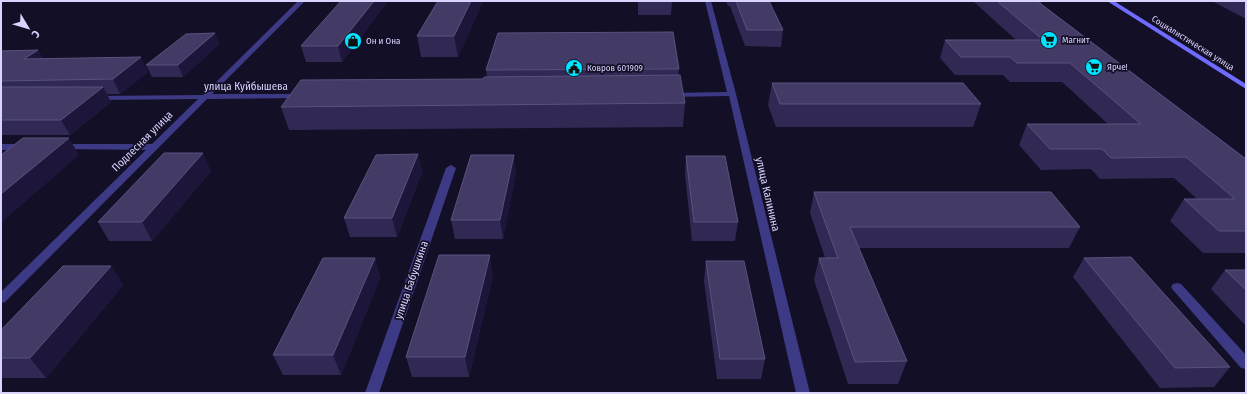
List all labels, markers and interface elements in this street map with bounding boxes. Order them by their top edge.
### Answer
north arrow [8,8,48,48]
street label: Социалистическая улица [1150,14,1237,73]
text: С [28,28,42,40]
supermarket icon: Магнит [1039,30,1059,50]
shop icon: Он и Она [343,31,363,51]
place label: Магнит [1062,35,1090,45]
place label: Он и Она [366,36,401,46]
supermarket icon: Ярче! [1084,57,1104,77]
public building icon: Ковров 601909 [564,58,584,78]
place label: Ярче! [1107,62,1128,72]
place label: Ковров 601909 [587,63,643,73]
street label: улица Куйбышева [204,80,288,93]
street label: Подлесная улица [109,108,175,174]
street label: улица Калинина [753,156,782,233]
street label: улица Бабушкина [392,239,431,321]

